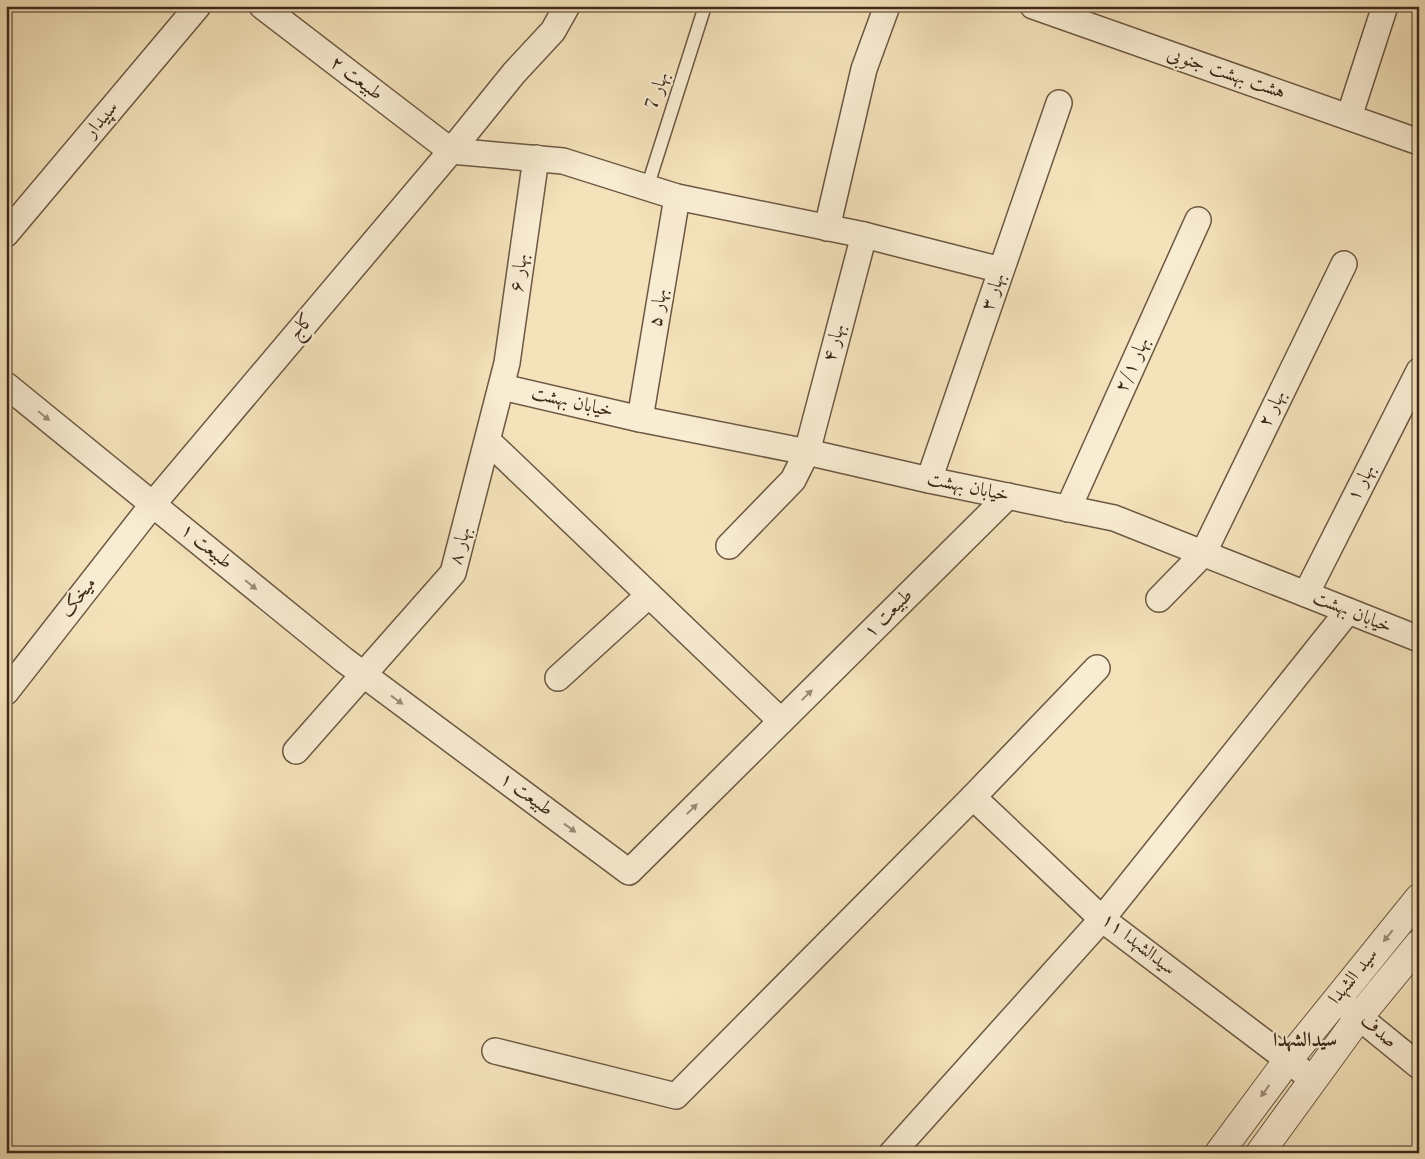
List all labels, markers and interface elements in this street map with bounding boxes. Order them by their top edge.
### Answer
street label: هشت بهشت جنوبی [1163,45,1288,106]
street label: طبیعت ۲ [326,53,386,105]
street label: بهار 7 [643,70,674,112]
street label: سپیدار [80,98,124,145]
street label: بهار ۶ [508,253,533,294]
street label: بهار ۳ [979,271,1010,314]
street label: بهار ۵ [647,288,672,329]
street label: کاج [285,310,323,347]
street label: بهار ۴ [821,322,850,364]
street label: بهار ۲/۱ [1113,335,1154,396]
street label: خیابان بهشت [529,384,615,423]
street label: بهار ۲ [1256,388,1291,431]
one-way arrow [37,410,50,421]
street label: بهار ۱ [1345,462,1380,505]
street label: خیابان بهشت [925,470,1011,507]
street label: طبیعت ۱ [177,521,235,573]
street label: بهار ۸ [447,525,476,567]
street label: میخک [56,573,100,622]
one-way arrow [245,579,258,590]
street label: طبیعت ۱ [861,586,917,642]
street label: خیابان بهشت [1309,589,1394,638]
one-way arrow [801,689,813,701]
one-way arrow [390,695,404,705]
street label: طبیعت ۱ [496,770,556,820]
one-way arrow [686,804,698,816]
one-way arrow [563,822,576,833]
street label: سیدالشهدا ۱۱ [1097,910,1179,980]
one-way arrow [1382,929,1393,942]
street label: سید الشهدا [1326,945,1383,1009]
street label: صدف [1356,1012,1400,1052]
district label: سیدالشهدا [1273,1030,1337,1052]
one-way arrow [1260,1084,1270,1098]

